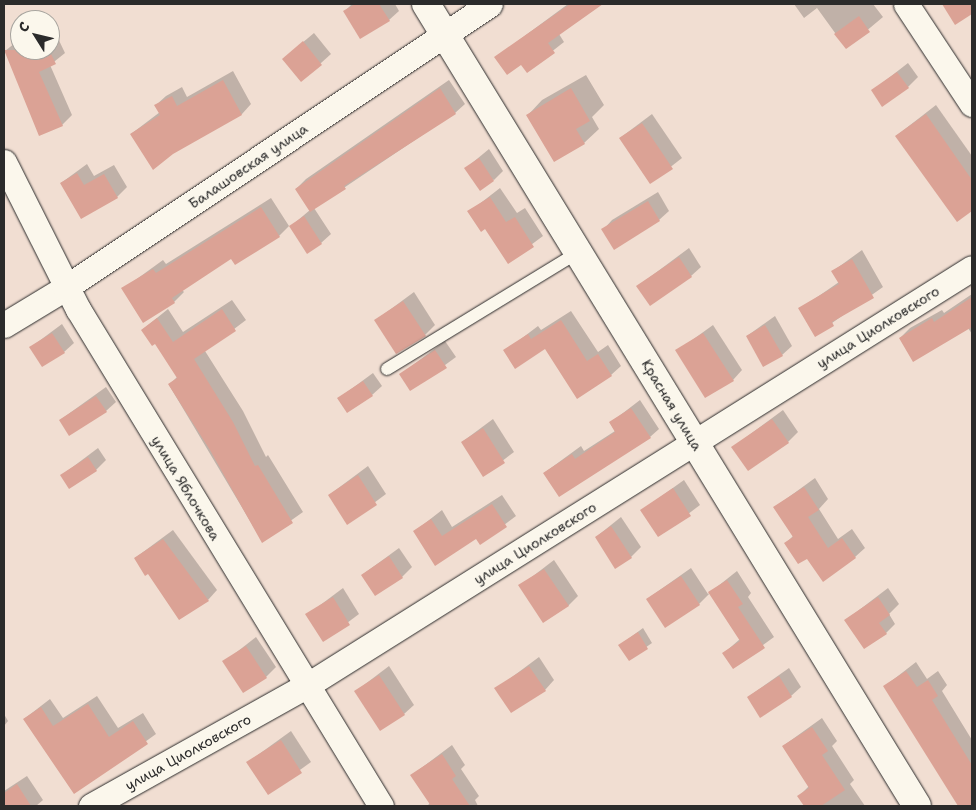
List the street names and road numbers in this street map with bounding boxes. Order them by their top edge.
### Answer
street label: Балашовская улица [185,120,311,212]
street label: улица Циолковского [814,282,942,372]
street label: Красная улица [638,356,706,454]
street label: улица Яблочкова [148,433,224,543]
street label: улица Циолковского [471,498,599,588]
street label: улица Циолковского [122,710,254,794]

